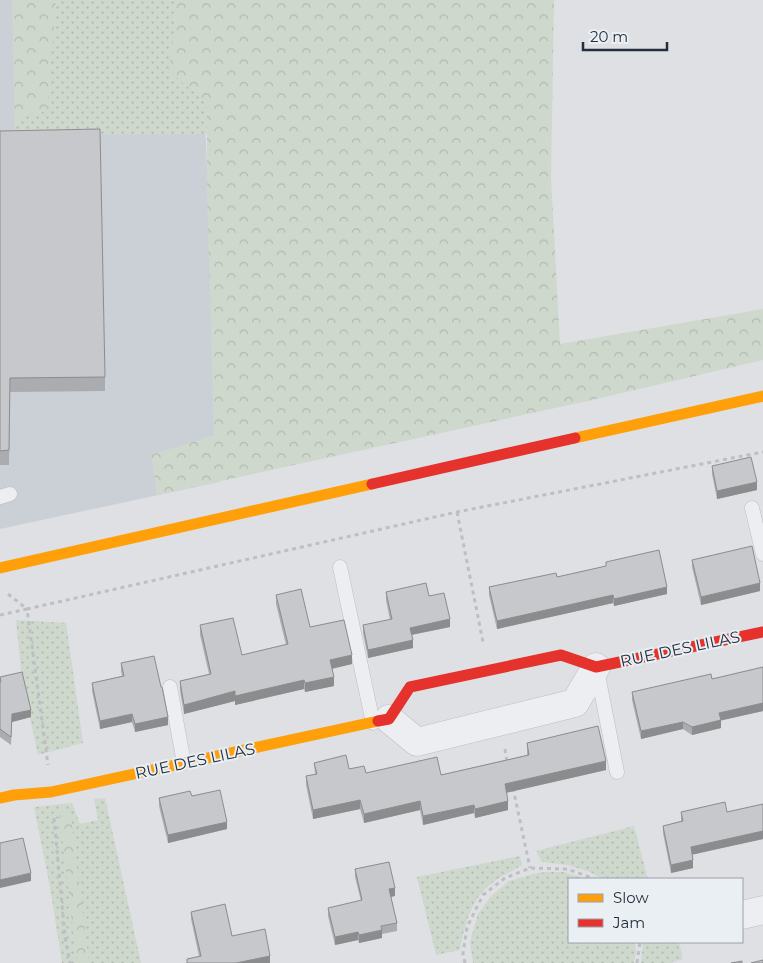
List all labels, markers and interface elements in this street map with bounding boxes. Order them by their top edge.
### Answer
scale bar [583,20,667,52]
text: 20 m [590,27,628,46]
street label: RUE DES LILAS [618,627,742,671]
street label: RUE DES LILAS [133,739,257,783]
legend [568,878,743,943]
text: Slow [613,888,649,907]
text: Jam [612,913,645,932]

